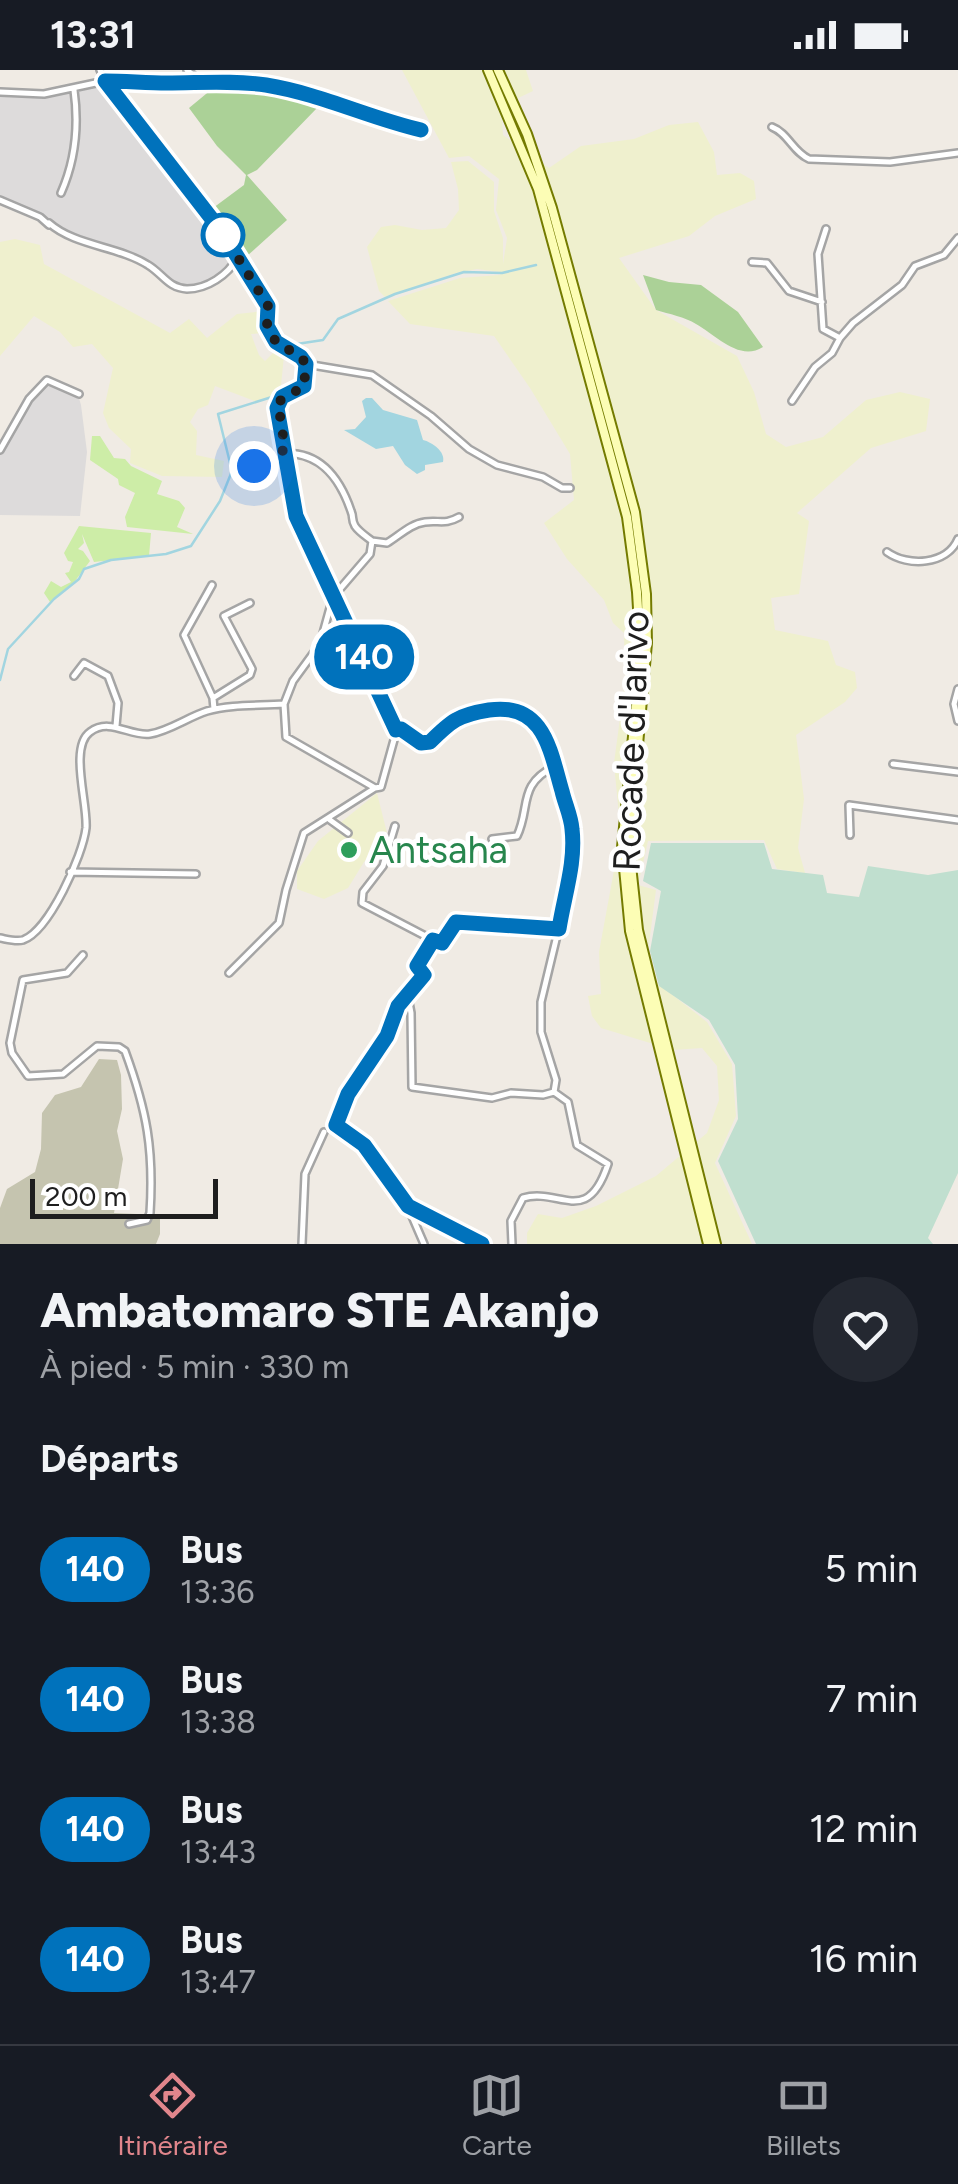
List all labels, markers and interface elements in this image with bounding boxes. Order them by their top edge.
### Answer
text: 13:31 [50,12,136,58]
unlabelled marker [202,214,244,256]
your location [229,441,279,491]
street label: Rocade d'Iarivo [603,610,659,872]
line badge: 140 [306,624,422,690]
text: 140 [334,636,394,678]
place label: Antsaha [369,827,508,873]
marker: Antsaha [338,839,360,861]
scale bar [30,1174,218,1218]
text: 200 m [45,1179,127,1213]
button: heart [813,1277,918,1382]
text: Ambatomaro STE Akanjo [40,1281,599,1339]
text: À pied · 5 min · 330 m [40,1348,349,1386]
text: Départs [40,1436,178,1482]
text: Bus [180,1527,243,1573]
text: 5 min [824,1546,918,1592]
text: 140 [65,1548,125,1590]
text: 13:36 [180,1573,254,1611]
text: Bus [180,1657,243,1703]
text: 7 min [826,1676,918,1722]
text: 140 [65,1678,125,1720]
text: 13:38 [180,1703,256,1741]
text: Bus [180,1787,243,1833]
text: 12 min [809,1806,918,1852]
text: 140 [65,1808,125,1850]
text: 13:43 [180,1833,256,1871]
text: Bus [180,1917,243,1963]
text: 16 min [809,1936,918,1982]
text: 140 [65,1938,125,1980]
text: 13:47 [180,1963,256,2001]
tab: Itinéraire [117,2068,228,2162]
tab: Carte [462,2068,532,2162]
tab: Billets [766,2068,841,2162]

